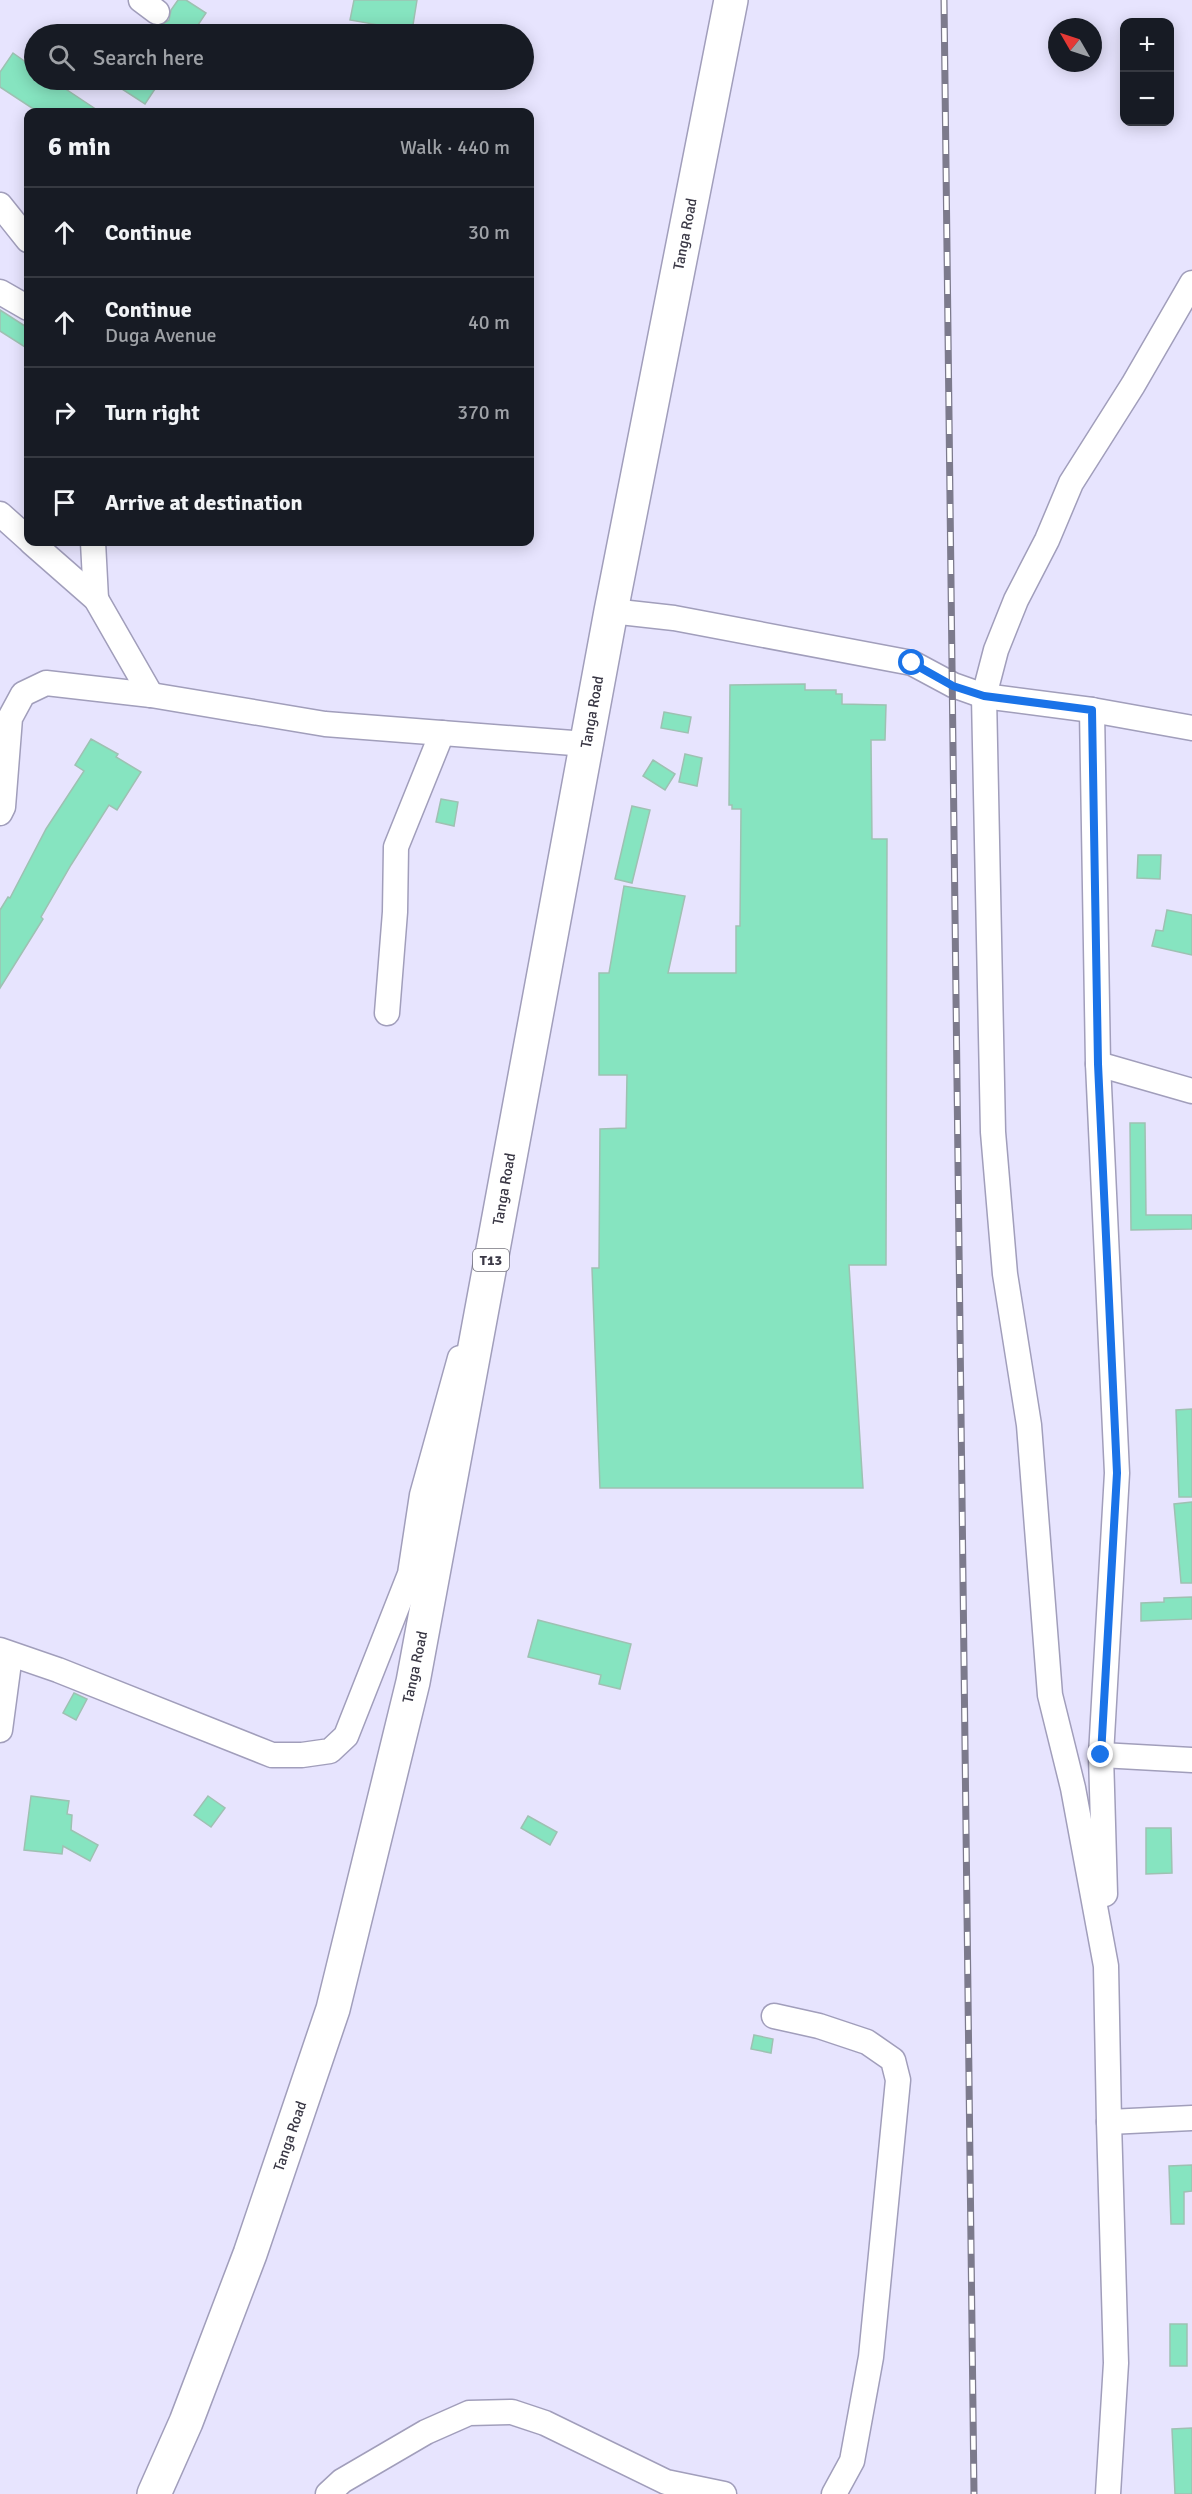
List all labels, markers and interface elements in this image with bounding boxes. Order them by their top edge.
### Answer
north arrow [1048,18,1102,72]
map controls [1120,18,1174,126]
button: + [1120,18,1174,72]
search box [24,24,534,90]
icon: search [45,41,78,74]
text: Search here [93,44,204,71]
button: − [1120,72,1174,126]
text: 6 min [48,131,111,163]
text: Walk · 440 m [400,135,510,160]
street label: Tanga Road [669,196,701,272]
icon: ahead [48,216,81,249]
text: Continue [105,219,192,246]
text: 30 m [468,220,510,245]
text: Continue [105,296,192,323]
icon: ahead [48,306,81,339]
text: 40 m [468,310,510,335]
text: Duga Avenue [105,323,217,348]
icon: right [48,396,81,429]
text: Turn right [105,399,200,426]
text: 370 m [457,400,510,425]
icon: arrive [48,486,81,519]
text: Arrive at destination [105,489,302,516]
route start [898,649,924,675]
street label: Tanga Road [577,674,607,750]
street label: Tanga Road [489,1151,519,1227]
road number: T13 [473,1249,509,1271]
street label: Tanga Road [399,1629,431,1705]
route end [1087,1741,1113,1767]
street label: Tanga Road [270,2099,310,2173]

